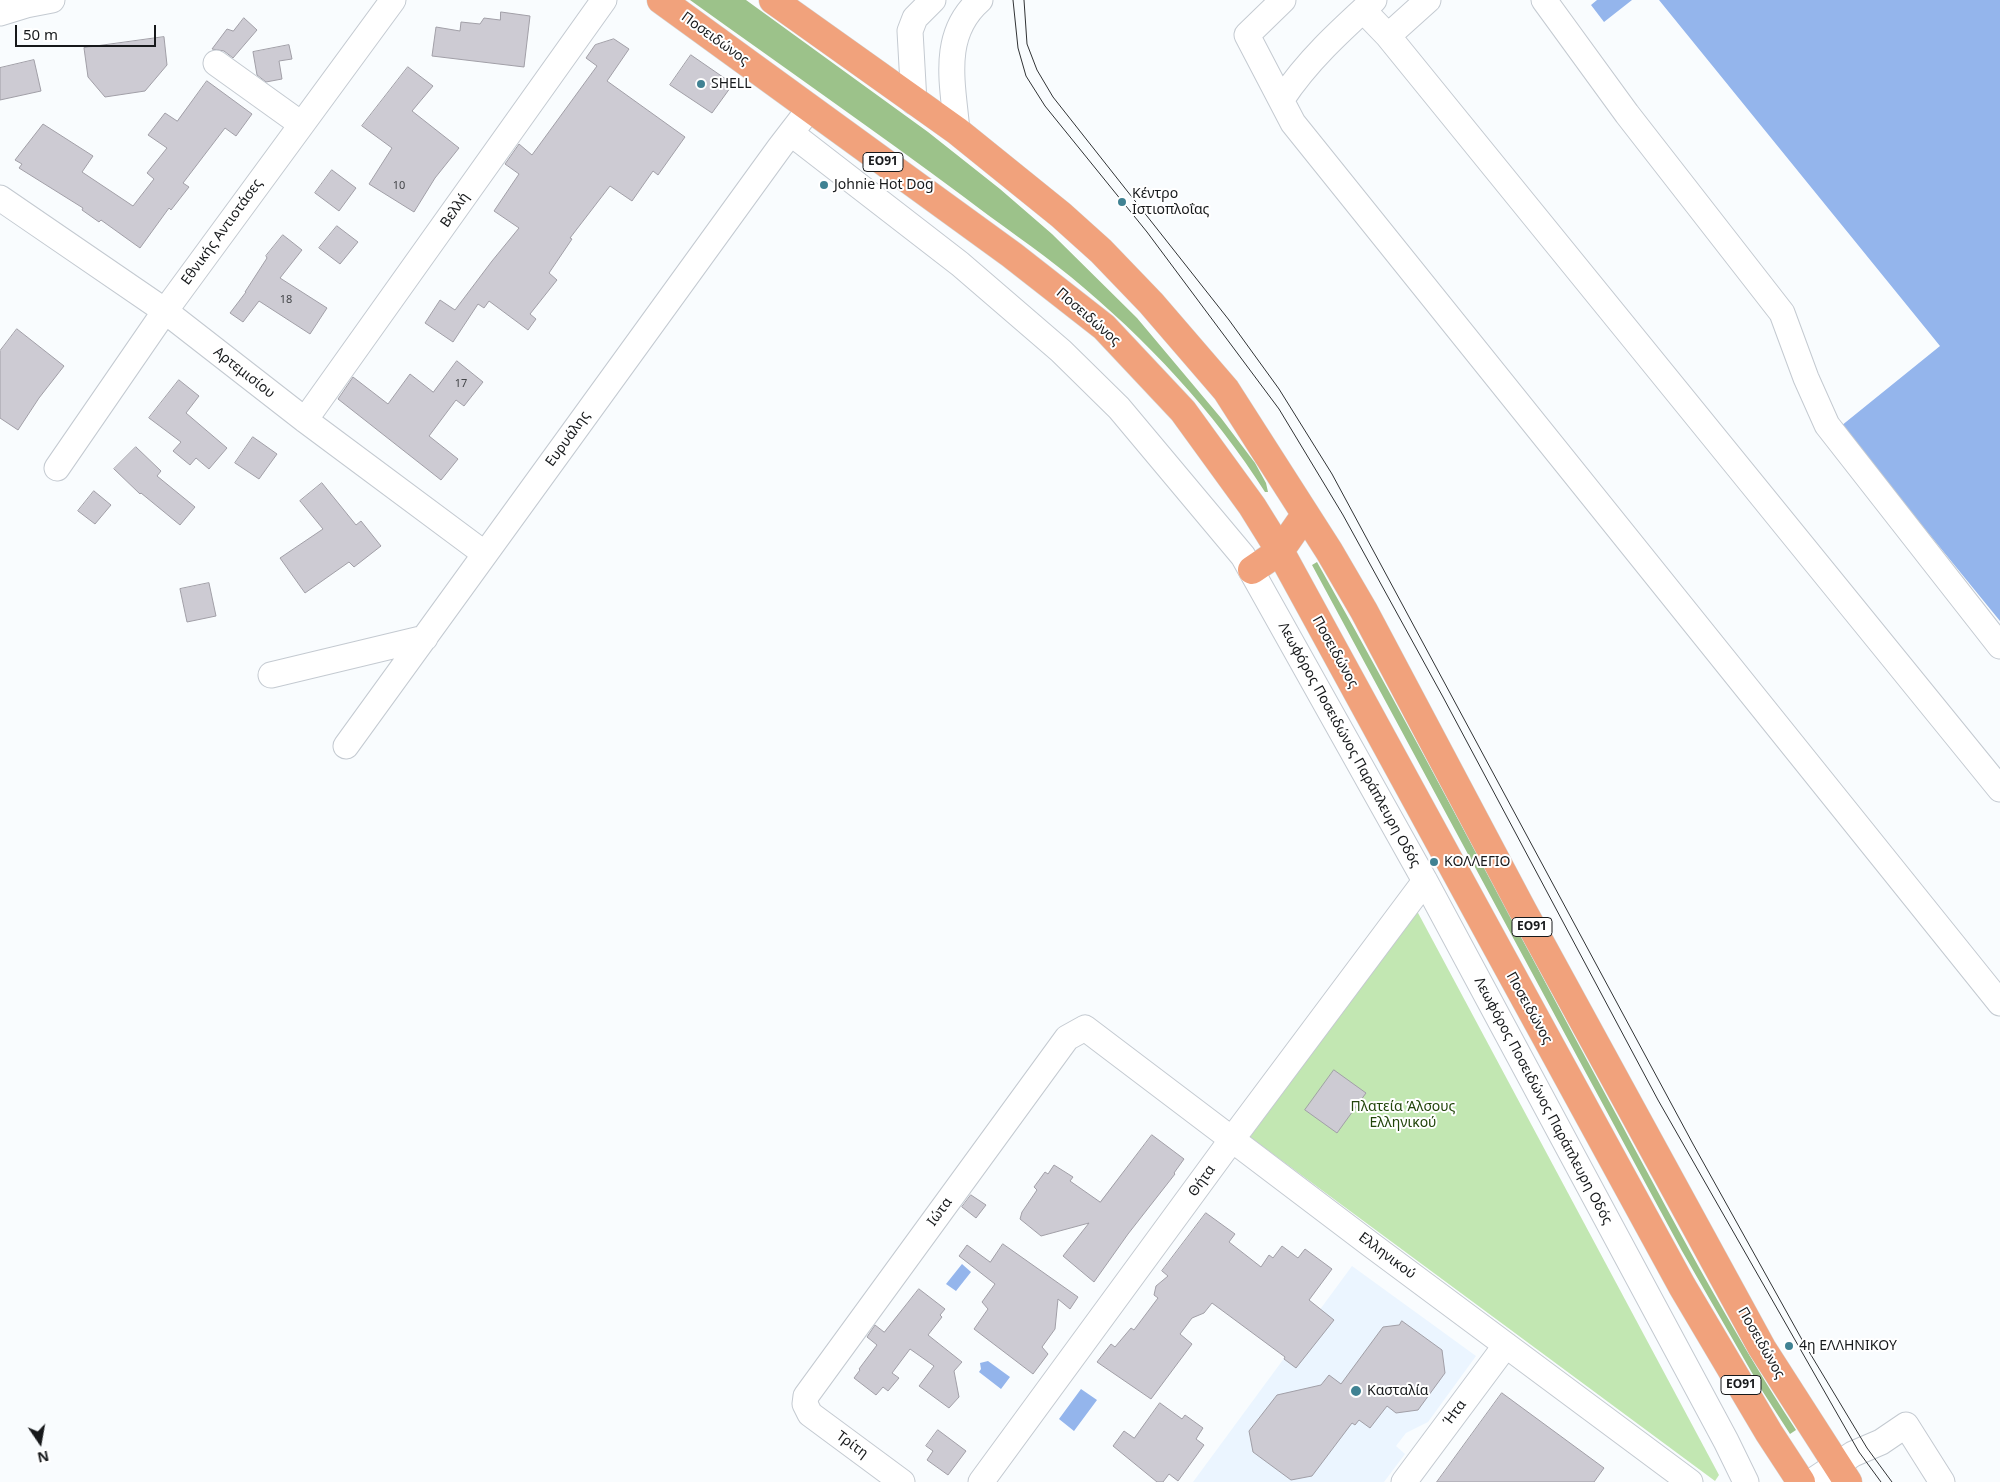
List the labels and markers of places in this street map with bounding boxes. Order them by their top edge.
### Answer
place label: SHELL [711,76,752,92]
marker: SHELL [695,78,707,90]
place label: Johnie Hot Dog [834,177,934,193]
marker: Johnie Hot Dog [818,179,830,191]
place label: Κέντρο Ιστιοπλοΐας [1132,186,1209,218]
marker: Κέντρο Ιστιοπλοΐας [1116,196,1128,208]
place label: ΚΟΛΛΕΓΙΟ [1444,854,1511,870]
marker: ΚΟΛΛΕΓΙΟ [1428,856,1440,868]
place label: 4η ΕΛΛΗΝΙΚΟΥ [1799,1338,1897,1354]
marker: 4η ΕΛΛΗΝΙΚΟΥ [1783,1340,1795,1352]
place label: Κασταλία [1367,1383,1429,1399]
marker: Κασταλία [1349,1384,1363,1398]

